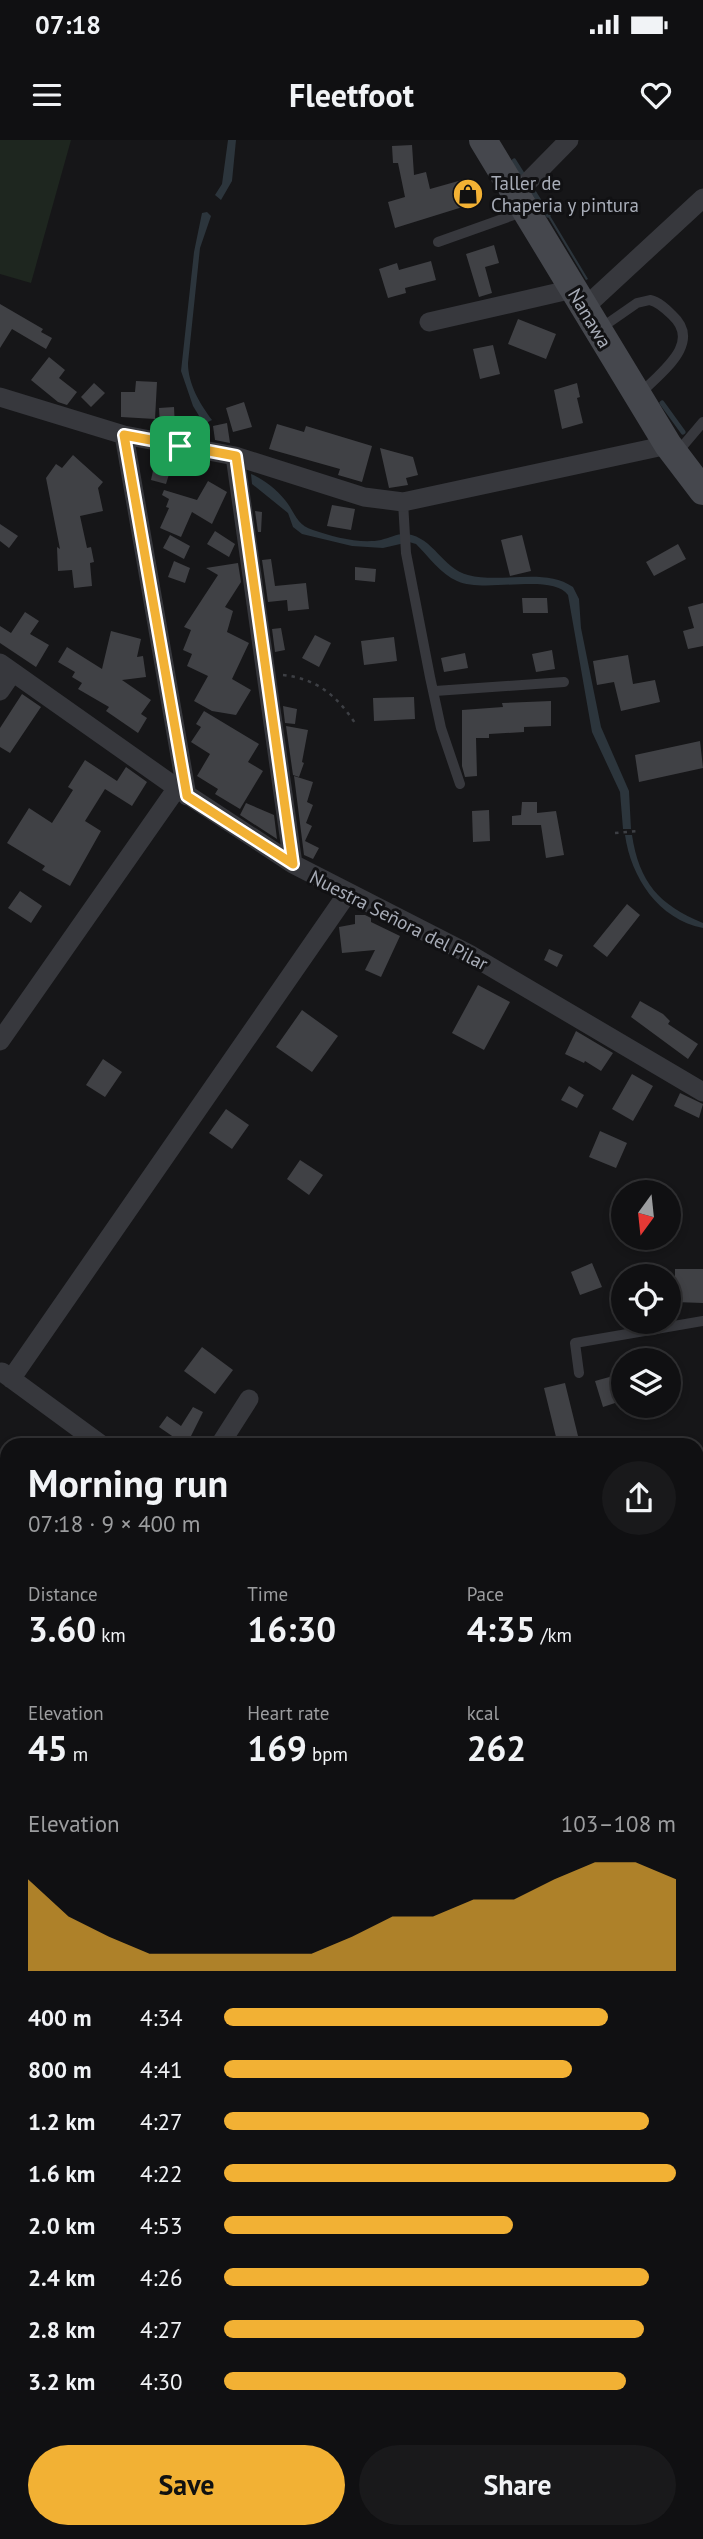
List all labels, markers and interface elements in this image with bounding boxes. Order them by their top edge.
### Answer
text: 07:18 [35,8,101,41]
text: Fleetfoot [289,74,414,116]
icon: menu [28,76,66,114]
icon: heart [637,76,675,114]
place label: Taller de Chaperia y pintura [491,171,639,217]
shop icon: Taller de Chaperia y pintura [451,177,485,211]
street label: Nanawa [563,284,617,352]
pin [150,416,210,476]
icon: arrive [161,427,199,465]
street label: Nuestra Señora del Pilar [306,865,493,976]
north arrow [611,1180,681,1250]
map controls [611,1180,681,1418]
button: locate [611,1264,681,1334]
button: layers [611,1348,681,1418]
text: Morning run [28,1458,228,1507]
button: share [602,1461,676,1535]
text: 07:18 · 9 × 400 m [28,1509,200,1538]
text: Distance [28,1582,98,1606]
text: Time [247,1582,288,1606]
text: Pace [467,1582,504,1606]
text: 3.60 [28,1606,96,1652]
text: 16:30 [247,1606,336,1652]
text: 4:35 [467,1606,536,1652]
text: km [96,1623,126,1647]
text: /km [536,1623,572,1647]
text: Elevation [28,1701,104,1725]
text: Heart rate [247,1701,329,1725]
text: kcal [467,1701,499,1725]
text: 45 [28,1725,68,1771]
text: 169 [247,1725,307,1771]
text: 262 [467,1725,526,1771]
text: m [68,1742,88,1766]
text: bpm [307,1742,348,1766]
text: Elevation [28,1809,120,1838]
text: 103–108 m [561,1809,676,1838]
text: 400 m [28,2003,91,2032]
text: 4:34 [140,2003,183,2032]
text: 800 m [28,2055,91,2084]
text: 4:41 [140,2055,183,2084]
text: 1.2 km [28,2107,95,2136]
text: 4:27 [140,2107,183,2136]
text: 1.6 km [28,2159,95,2188]
text: 4:22 [140,2159,183,2188]
text: 2.0 km [28,2211,95,2240]
text: 4:53 [140,2211,183,2240]
text: 2.4 km [28,2263,95,2292]
text: 4:26 [140,2263,183,2292]
text: 2.8 km [28,2315,95,2344]
text: 4:27 [140,2315,183,2344]
text: 3.2 km [28,2367,95,2396]
text: 4:30 [140,2367,183,2396]
button: Save [28,2445,345,2525]
button: Share [359,2445,676,2525]

